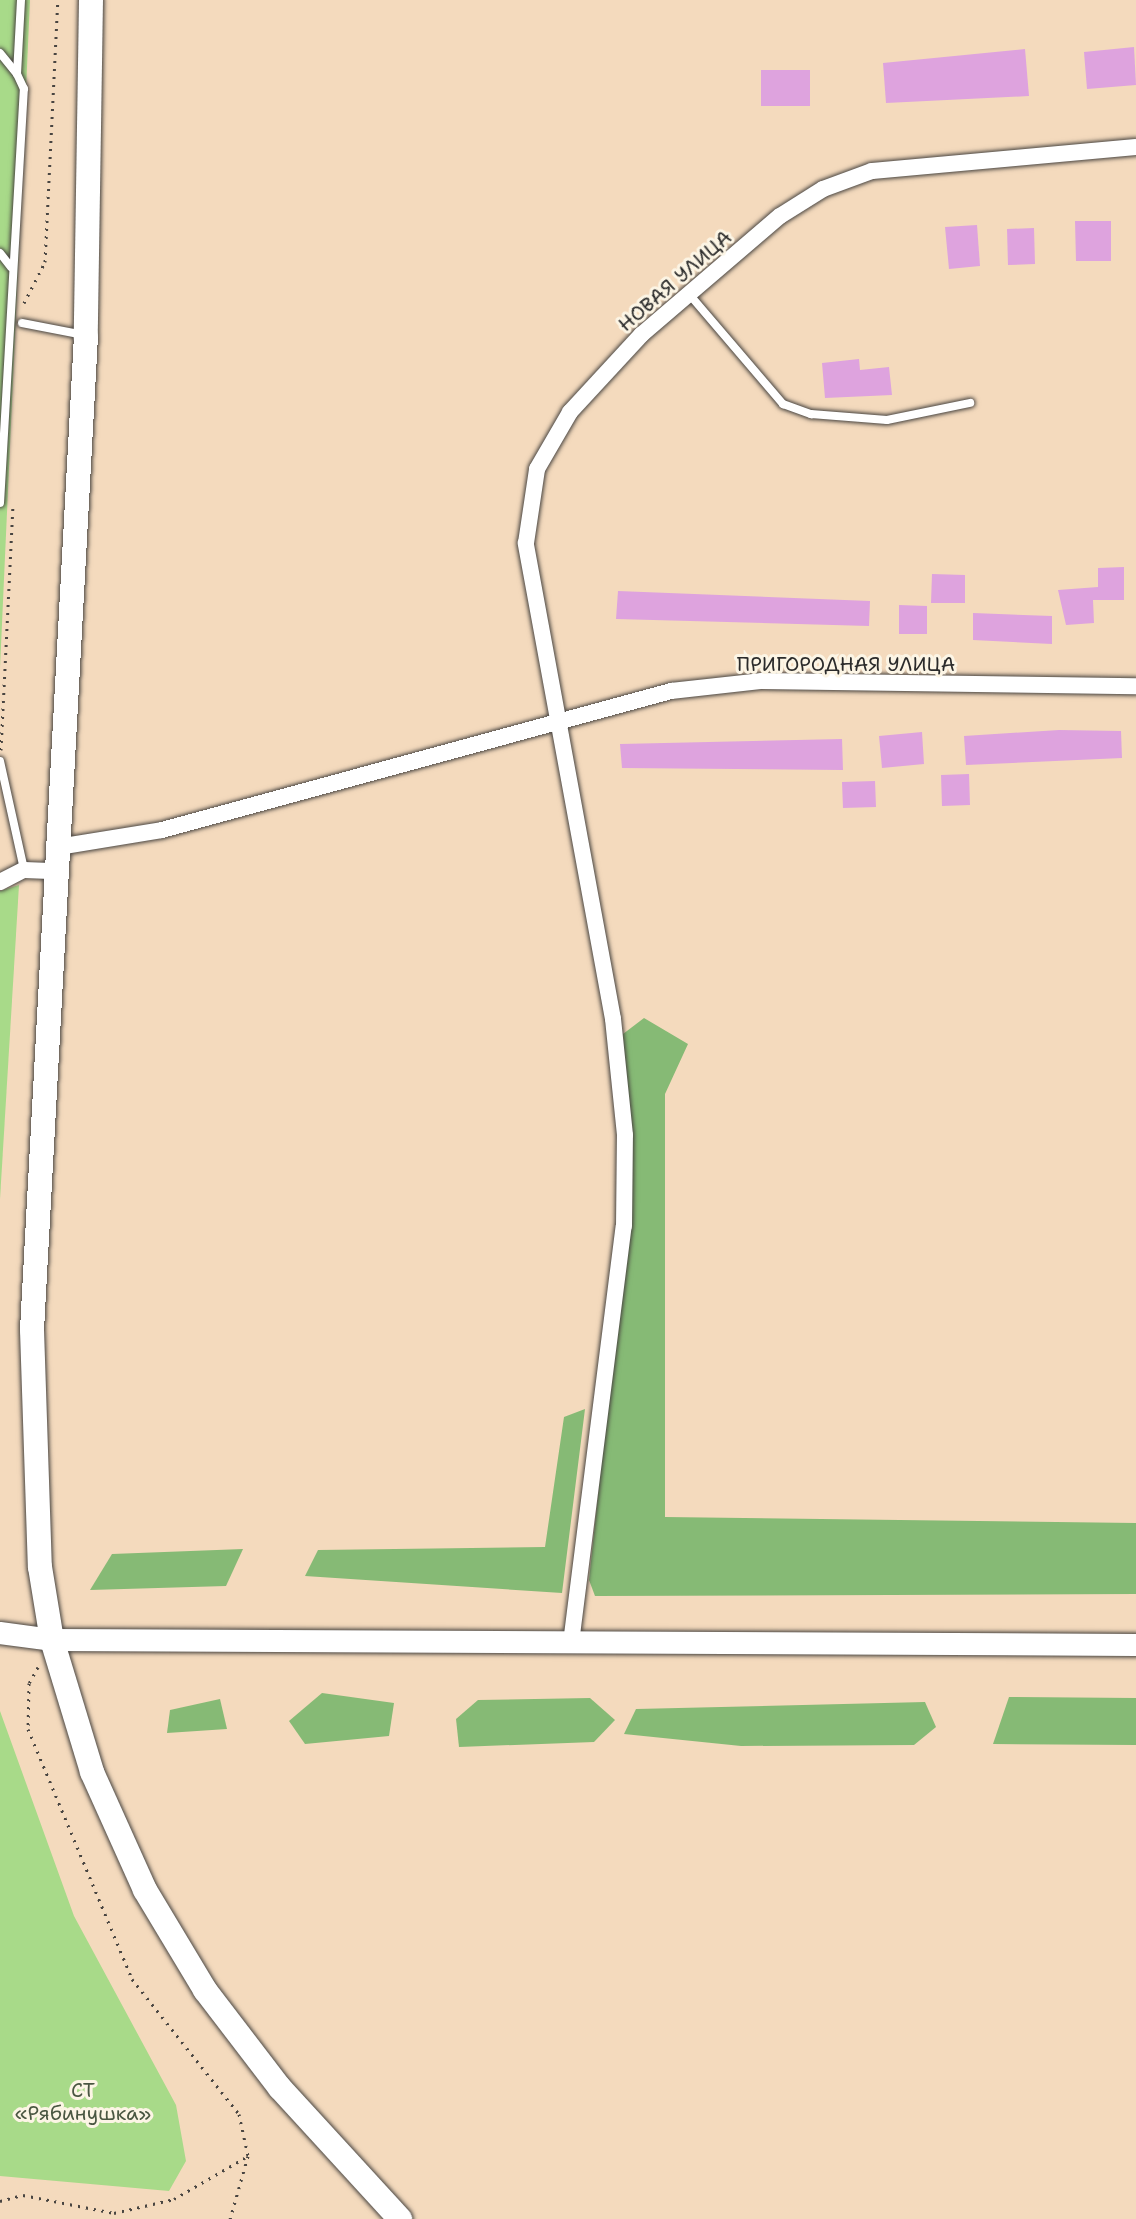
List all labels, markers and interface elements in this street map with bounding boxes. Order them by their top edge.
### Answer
street label: НОВАЯ УЛИЦА [613,225,737,337]
street label: ПРИГОРОДНАЯ УЛИЦА [737,652,955,676]
park label: СТ «Рябинушка» [15,2078,151,2125]

